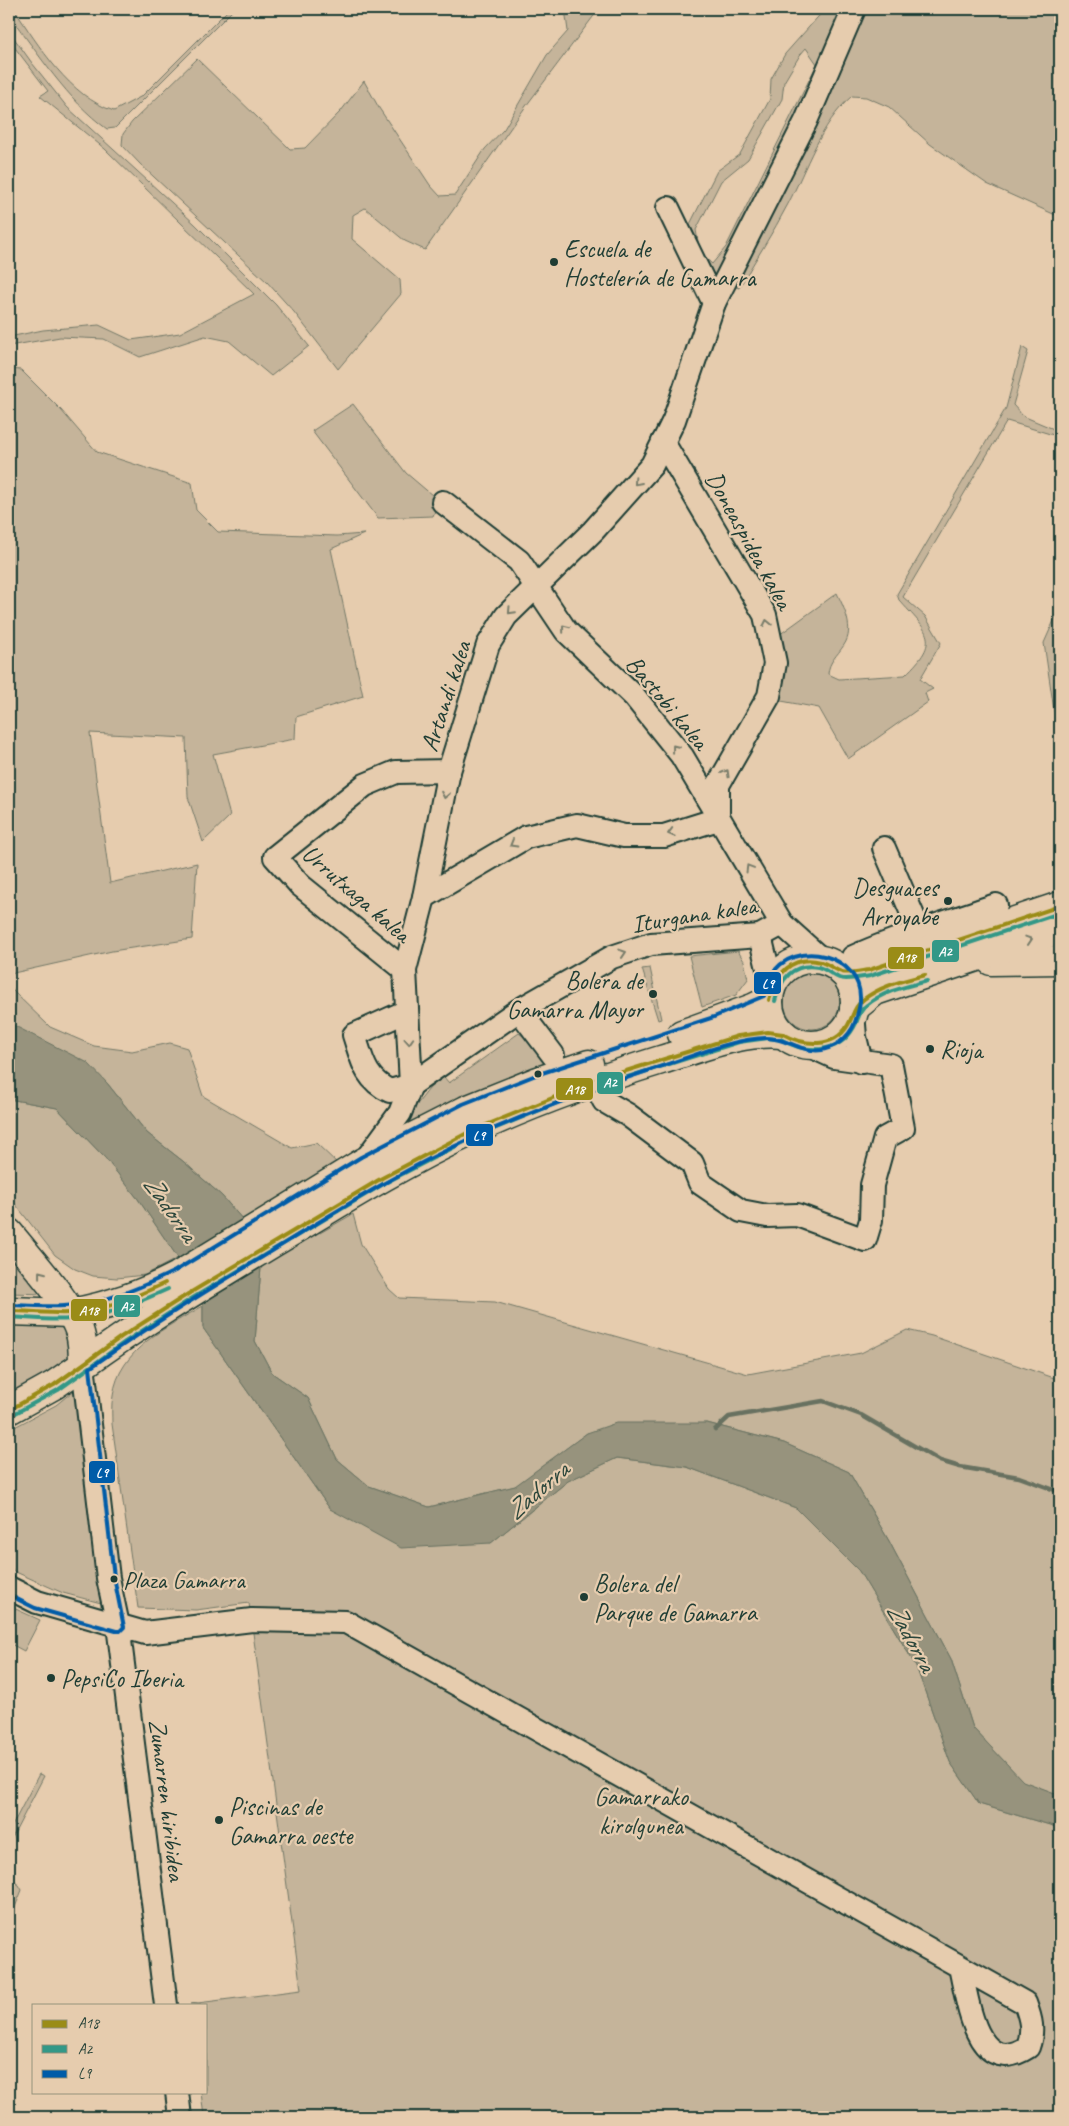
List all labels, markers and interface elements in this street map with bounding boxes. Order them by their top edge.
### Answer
place label: Escuela de Hostelería de Gamarra [564,233,757,294]
marker: Escuela de Hostelería de Gamarra [548,256,560,268]
street label: Doneaspidea kalea [698,466,801,617]
one-way arrow [633,477,642,486]
one-way arrow [508,605,517,614]
one-way arrow [762,619,772,628]
one-way arrow [563,625,571,634]
street label: Artandi kalea [413,635,479,755]
street label: Bastobi kalea [618,649,718,759]
one-way arrow [672,745,680,754]
one-way arrow [719,769,729,778]
one-way arrow [440,791,450,800]
one-way arrow [667,828,675,838]
one-way arrow [510,837,519,847]
street label: Urrutxaga kalea [295,838,420,952]
one-way arrow [745,865,755,874]
place label: Desguaces Arroyabe [852,872,940,933]
street label: Iturgana kalea [629,889,762,941]
marker: Desguaces Arroyabe [942,895,954,907]
one-way arrow [1024,935,1032,945]
line badge: A2 [931,939,960,963]
text: A2 [938,943,953,960]
line badge: A18 [887,946,925,970]
one-way arrow [618,949,627,959]
text: A18 [896,949,918,966]
place label: Bolera de Gamarra Mayor [507,965,645,1026]
line badge: L9 [753,971,782,995]
text: L9 [762,975,776,992]
marker: Bolera de Gamarra Mayor [647,988,659,1000]
place label: Rioja [940,1034,985,1066]
one-way arrow [403,1037,414,1045]
marker: Rioja [924,1043,936,1055]
unlabelled marker [533,1069,543,1079]
line badge: A2 [596,1071,624,1095]
text: A2 [603,1074,618,1091]
line badge: A18 [555,1077,594,1101]
text: A18 [565,1081,587,1098]
line badge: L9 [465,1123,494,1147]
text: L9 [473,1127,487,1144]
water label: Zadorra [136,1169,207,1250]
one-way arrow [39,1271,47,1280]
line badge: A2 [113,1294,141,1318]
line badge: A18 [70,1298,108,1322]
text: A2 [120,1298,135,1315]
text: A18 [79,1302,101,1319]
water label: Zadorra [499,1452,578,1527]
line badge: L9 [88,1460,116,1484]
text: L9 [96,1464,110,1481]
place label: Plaza Gamarra [123,1565,246,1595]
place label: Bolera del Parque de Gamarra [594,1568,759,1629]
marker: Plaza Gamarra [109,1574,119,1584]
marker: Bolera del Parque de Gamarra [578,1591,590,1603]
water label: Zadorra [879,1597,945,1680]
place label: PepsiCo Iberia [61,1663,185,1695]
marker: PepsiCo Iberia [45,1672,57,1684]
street label: Zumarren hiribidea [141,1718,193,1885]
park label: Gamarrako kirolgunea [594,1781,689,1842]
place label: Piscinas de Gamarra oeste [229,1791,354,1852]
marker: Piscinas de Gamarra oeste [213,1814,225,1826]
legend [32,2004,208,2094]
text: A18 [78,2014,100,2033]
text: A2 [78,2040,94,2059]
text: L9 [78,2064,92,2083]

